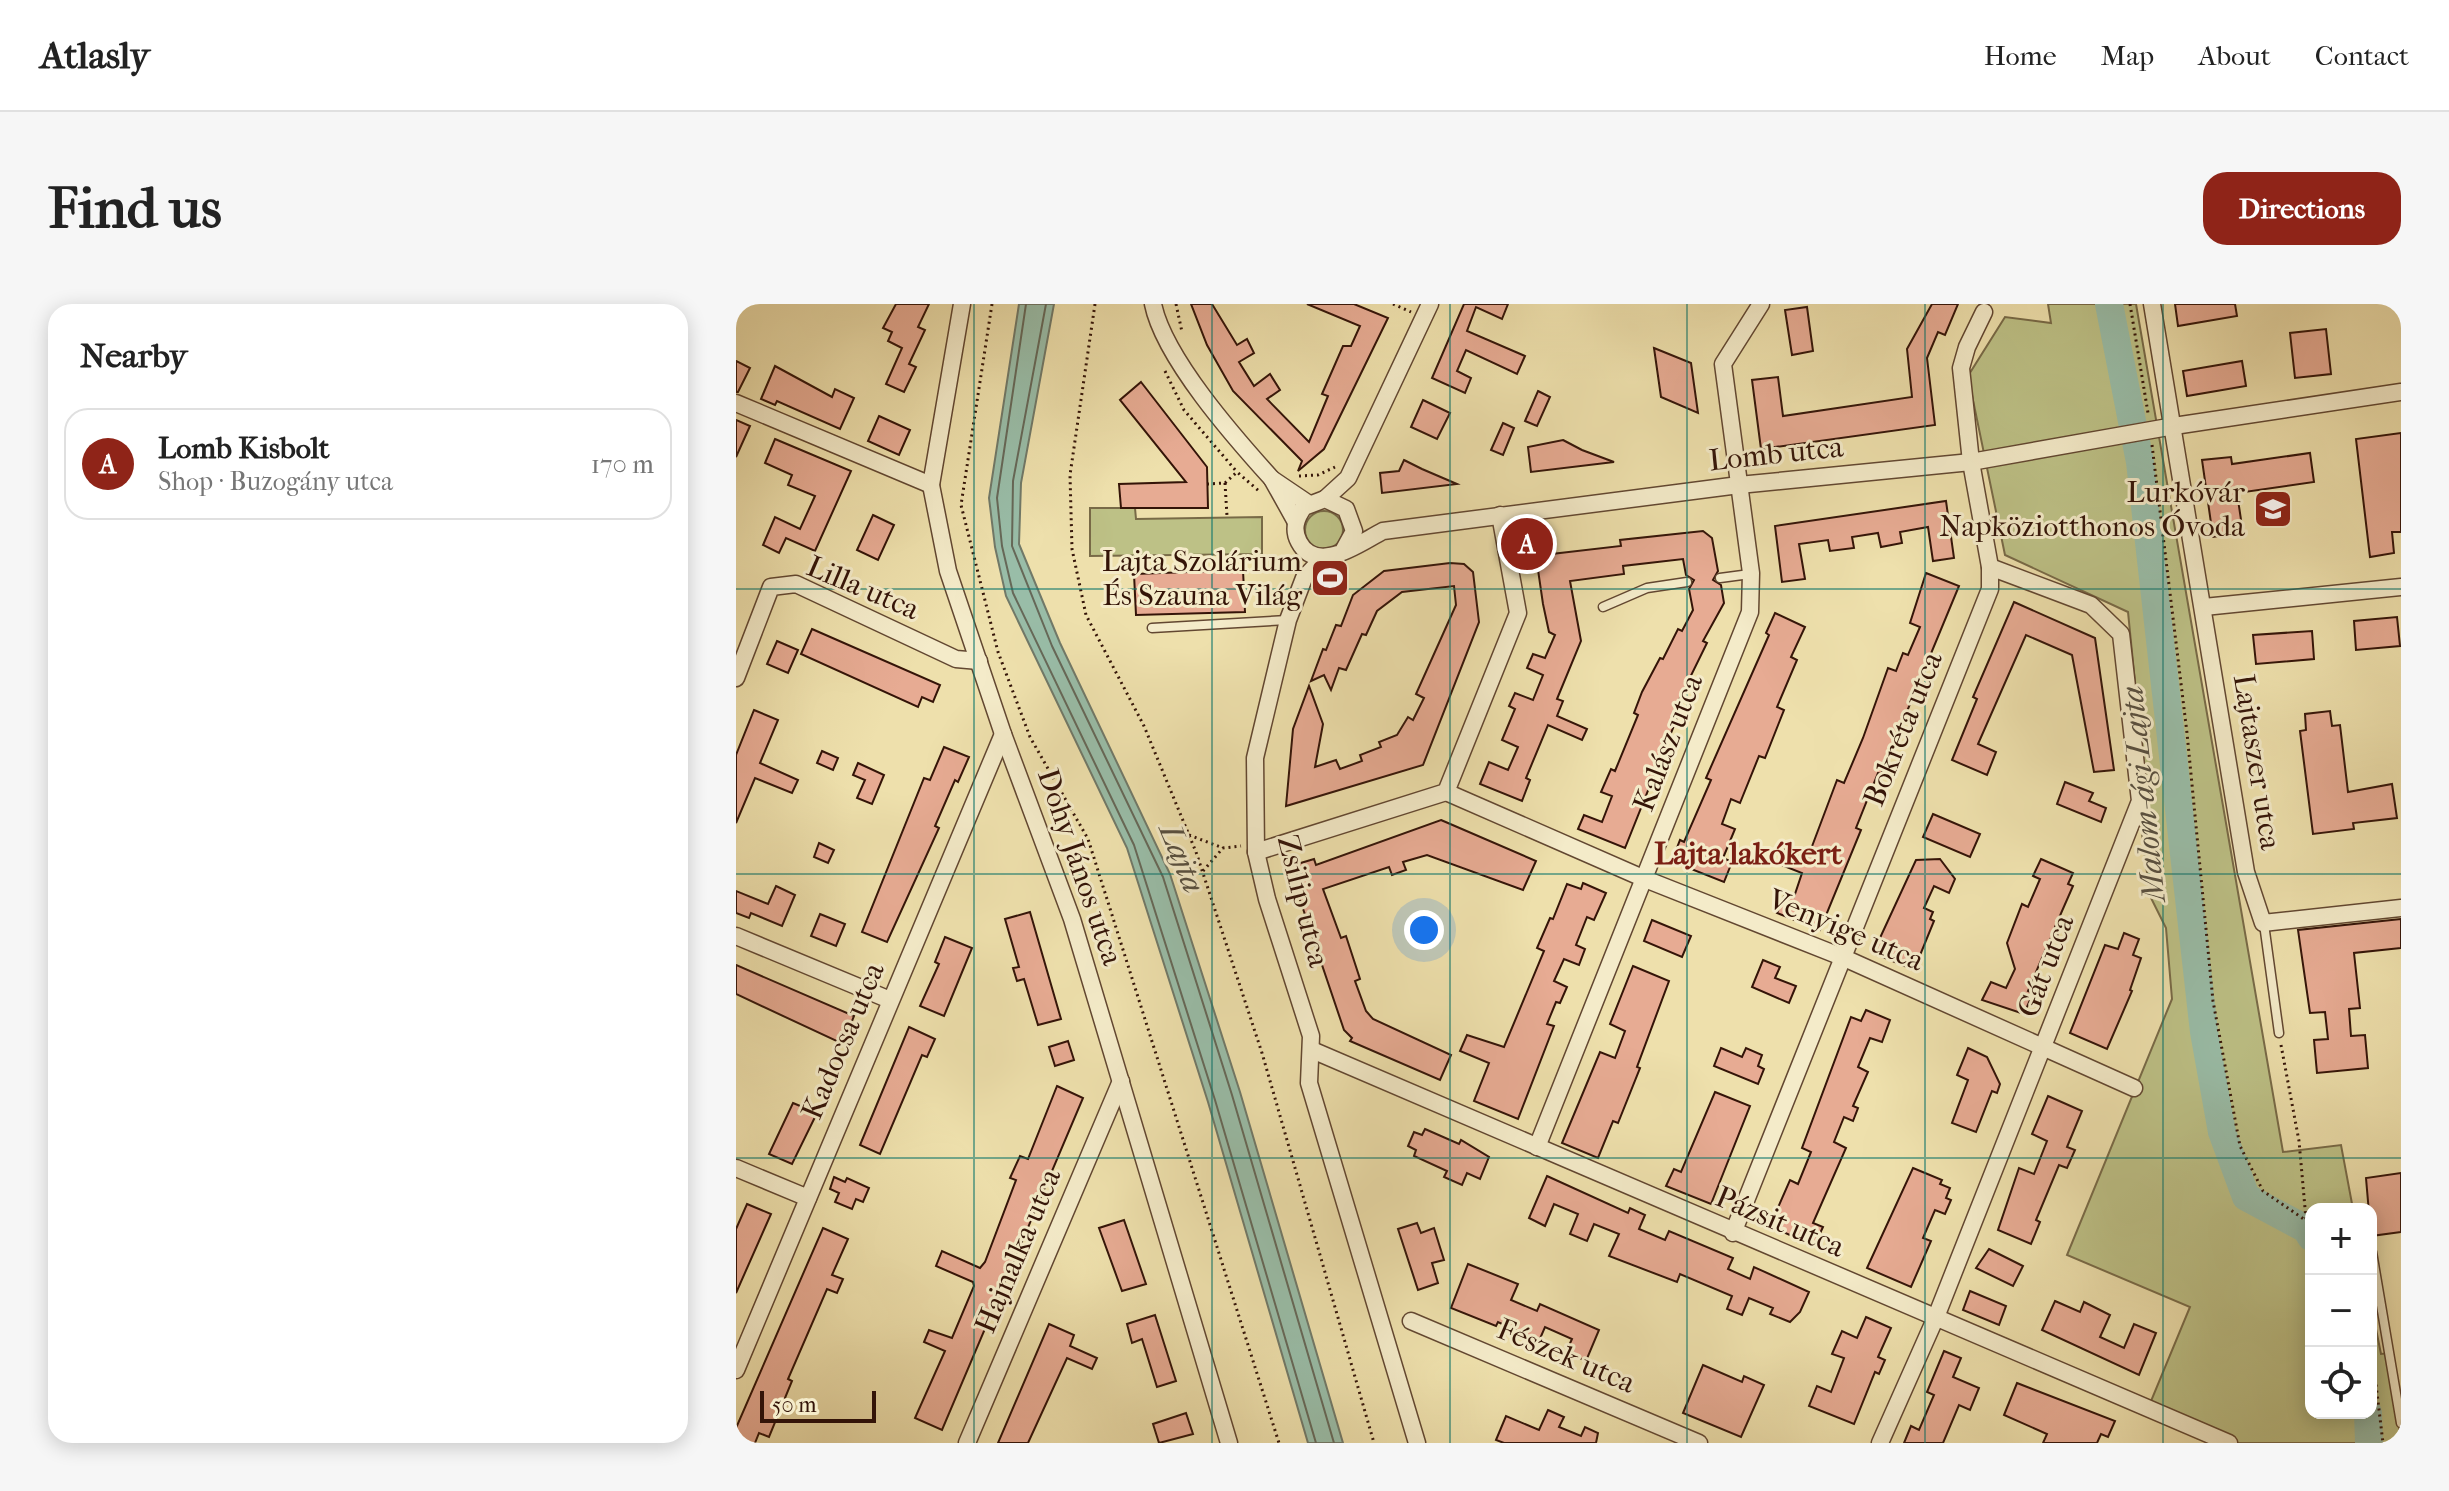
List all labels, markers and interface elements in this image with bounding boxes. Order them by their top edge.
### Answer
text: Atlasly [40,33,150,78]
text: Home [1984,39,2057,72]
text: Map [2101,39,2154,72]
text: About [2198,39,2271,72]
text: Contact [2315,39,2409,72]
button: Directions [2203,172,2401,245]
text: Find us [48,176,222,241]
text: Nearby [80,336,187,376]
street label: Lomb utca [1707,429,1846,478]
text: Lomb Kisbolt [158,431,330,466]
text: A [100,449,116,480]
text: 170 m [591,449,654,480]
text: Shop · Buzogány utca [158,466,393,497]
place label: Lurkóvár Napköziotthonos Óvoda [1939,475,2246,544]
school or university icon: Lurkóvár Napköziotthonos Óvoda [2252,488,2294,530]
pin: A [1501,514,1553,574]
place label: Lajta Szolárium És Szauna Világ [1102,544,1303,613]
street label: Lilla utca [802,549,925,628]
sports icon: Lajta Szolárium És Szauna Világ [1309,557,1351,599]
street label: Bokréta utca [1856,646,1950,811]
street label: Kalász utca [1626,669,1710,816]
street label: Lajtaszer utca [2226,672,2288,853]
water label: Malom-ági Lajta [2113,684,2173,906]
street label: Dohy János utca [1030,764,1130,971]
water label: Lajta [1151,816,1213,898]
street label: Zsilip utca [1270,831,1337,972]
district label: Lajta lakókert [1654,835,1843,872]
street label: Venyige utca [1762,881,1930,979]
street label: Gát utca [2011,909,2082,1022]
your location [1404,910,1444,950]
street label: Kadocsa utca [794,956,892,1125]
street label: Hajnalka utca [968,1162,1069,1338]
street label: Pázsit utca [1710,1179,1851,1265]
map controls [2305,1203,2377,1419]
button: + [2305,1203,2377,1275]
button: − [2305,1275,2377,1347]
street label: Fészek utca [1492,1311,1641,1401]
button: locate [2305,1347,2377,1419]
scale bar [760,1387,876,1423]
text: 50 m [772,1392,817,1418]

